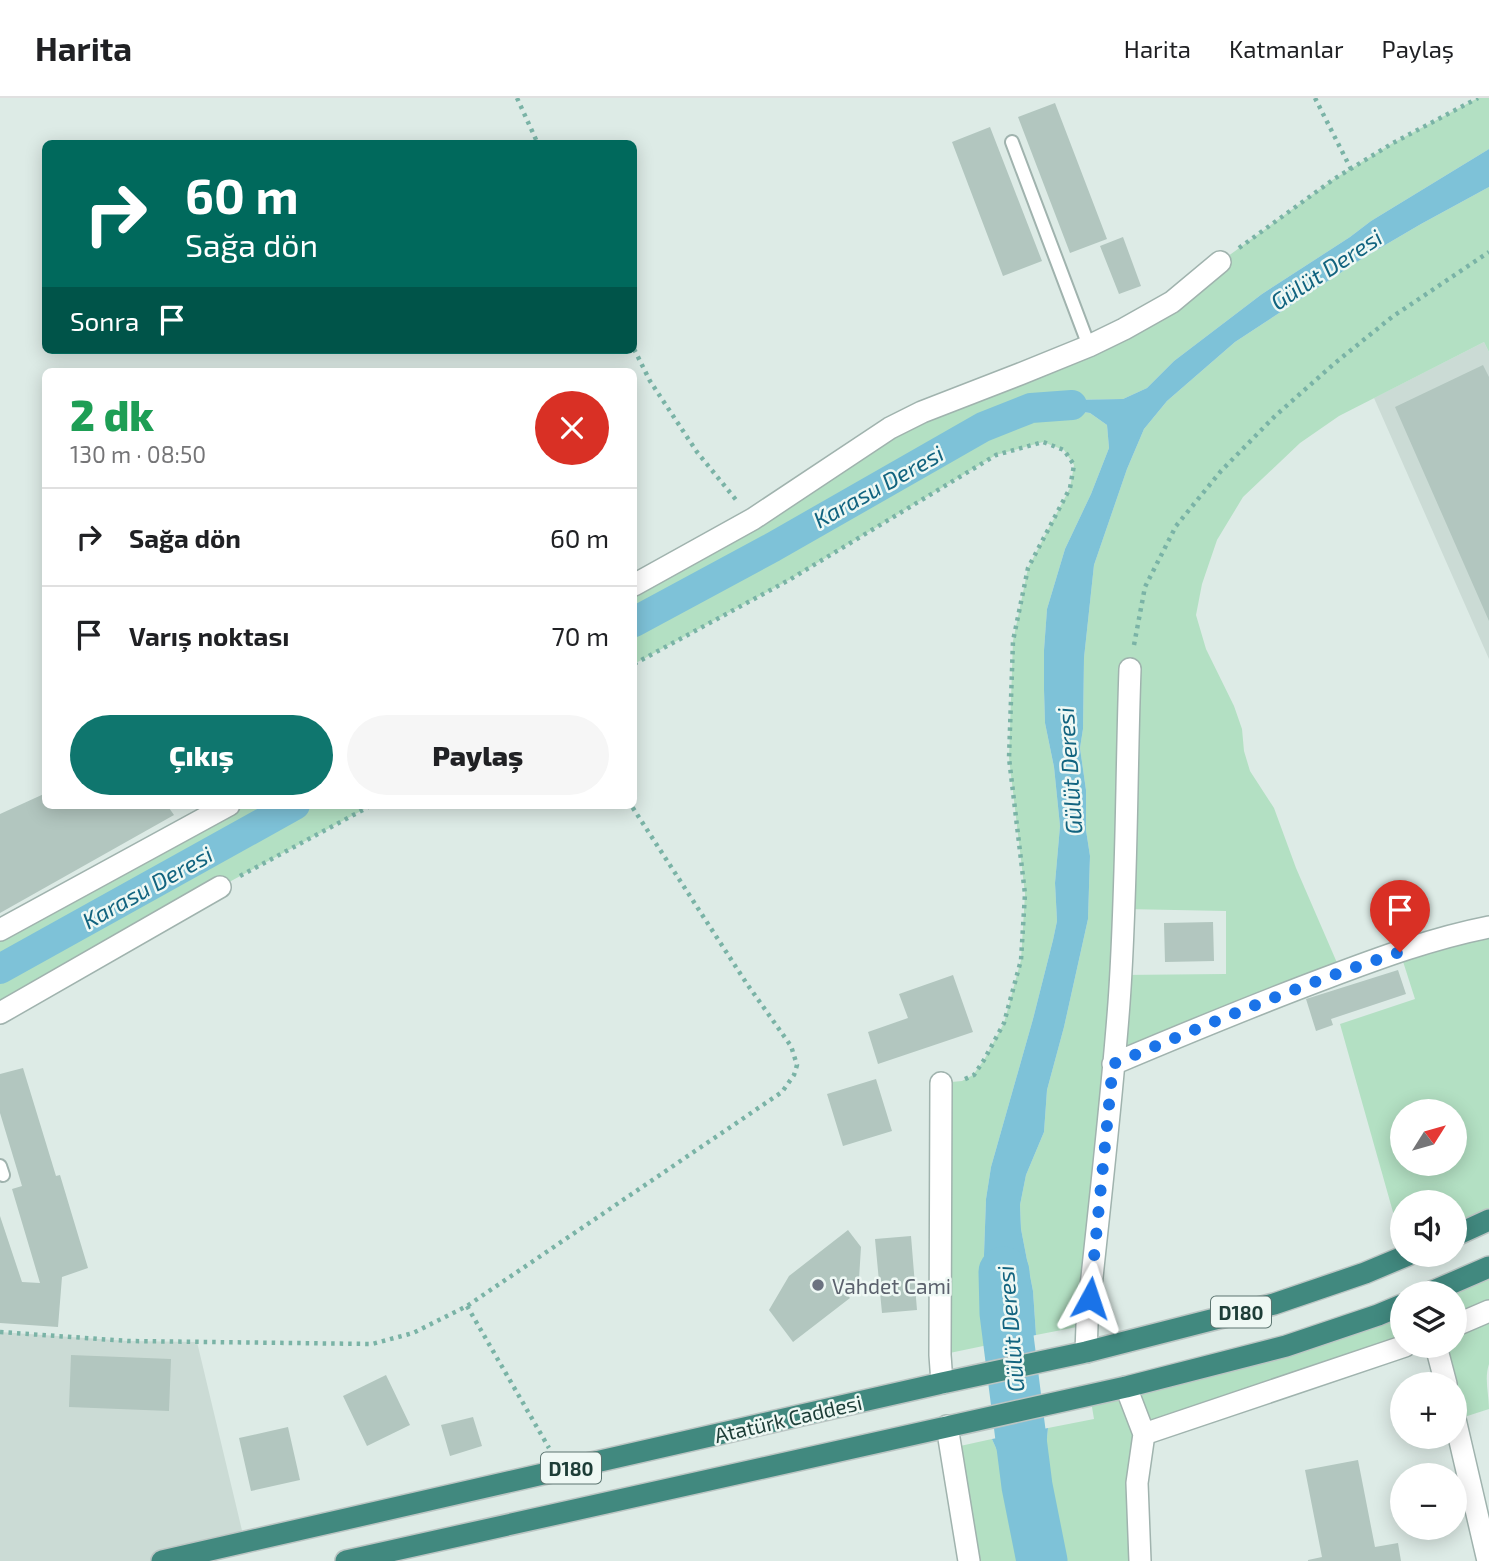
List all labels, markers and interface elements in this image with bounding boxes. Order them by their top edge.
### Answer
text: Harita [35,28,132,68]
text: Harita [1124,34,1191,63]
text: Katmanlar [1229,34,1344,63]
text: Paylaş [1382,34,1454,63]
text: 60 m [185,165,299,224]
icon: right [70,168,161,259]
water label: Gülüt Deresi [1265,223,1387,315]
text: Sağa dön [185,225,318,263]
icon: arrive [153,301,191,339]
text: Sonra [70,305,139,336]
text: 2 dk [70,389,154,439]
button: close [535,391,609,465]
water label: Karasu Deresi [808,439,948,533]
text: 130 m · 08:50 [70,440,206,468]
icon: right [70,518,108,556]
text: Sağa dön [129,522,241,553]
text: 60 m [550,522,609,553]
icon: arrive [70,616,108,654]
text: Varış noktası [129,620,289,651]
text: 70 m [551,620,609,651]
water label: Gülüt Deresi [1051,707,1087,835]
button: Çıkış [70,715,333,795]
button: Paylaş [347,715,609,795]
water label: Karasu Deresi [77,840,217,934]
pin [1370,880,1430,952]
icon: arrive [1381,891,1419,929]
north arrow [1390,1099,1466,1176]
map controls [1390,1099,1467,1540]
button: sound [1390,1190,1467,1267]
position arrow [1053,1261,1127,1335]
water label: Gülüt Deresi [991,1264,1029,1394]
place label: Vahdet Cami [832,1273,951,1298]
marker: Vahdet Cami [810,1277,826,1293]
button: layers [1390,1281,1467,1358]
road number: D180 [1211,1296,1271,1328]
button: + [1390,1372,1467,1449]
street label: Atatürk Caddesi [712,1389,864,1447]
road number: D180 [541,1452,601,1484]
button: − [1390,1463,1467,1540]

